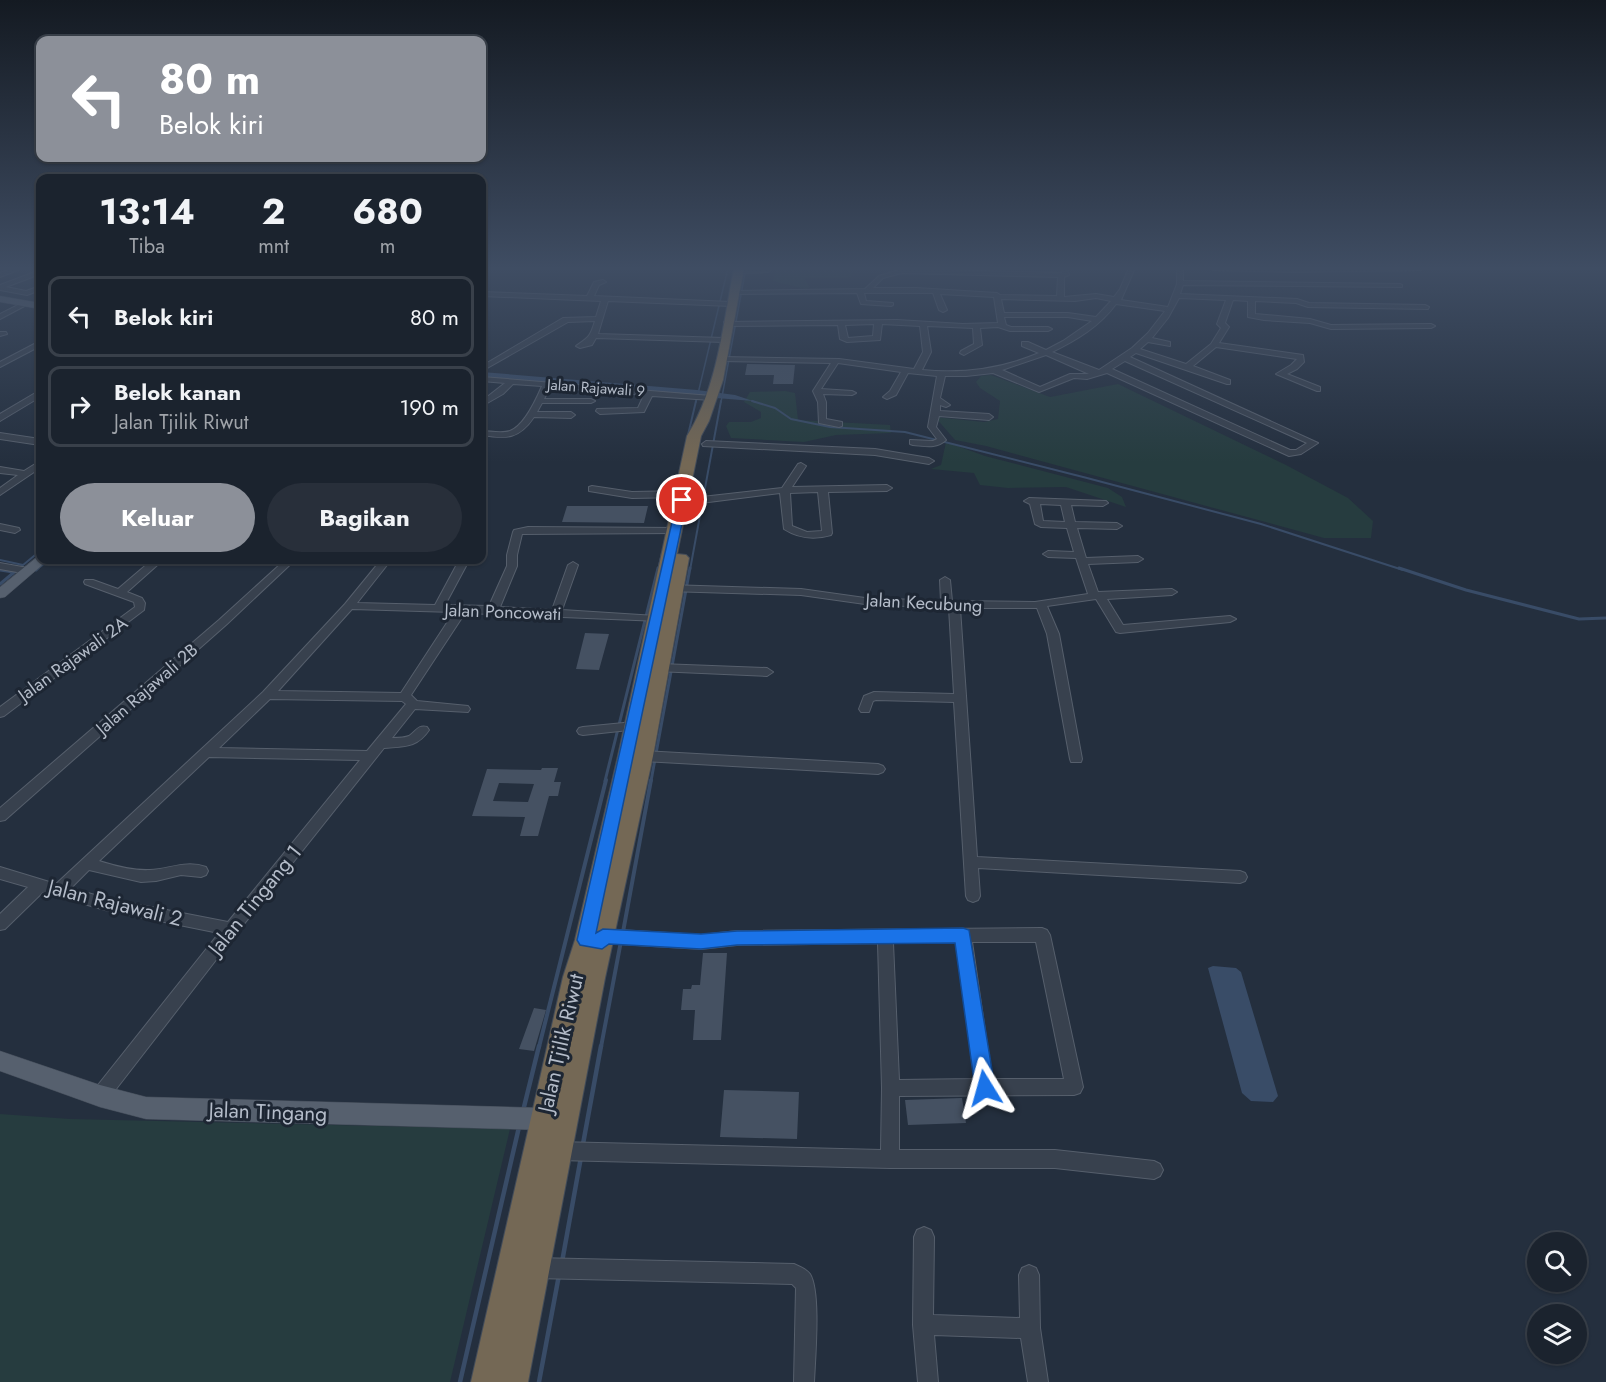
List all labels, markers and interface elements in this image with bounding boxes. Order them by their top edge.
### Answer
text: 80 m [159,49,260,110]
icon: left [60,60,138,138]
text: Belok kiri [159,105,264,144]
text: 13:14 [99,185,195,237]
text: 2 [262,185,285,237]
text: 680 [352,185,423,237]
text: Tiba [129,232,165,261]
text: mnt [258,232,289,261]
text: m [380,232,395,261]
icon: left [63,300,96,333]
text: Belok kiri [114,301,213,333]
text: 80 m [410,301,459,333]
street label: Jalan Rajawali 9 [544,373,646,402]
text: Belok kanan [114,376,241,408]
icon: right [63,390,96,423]
text: 190 m [399,391,459,423]
text: Jalan Tjilik Riwut [114,408,249,437]
pin [656,474,707,525]
button: Keluar [60,483,255,552]
button: Bagikan [267,483,462,552]
icon: arrive [665,483,698,516]
street label: Jalan Kecubung [863,587,983,619]
street label: Jalan Poncowati [442,597,562,627]
street label: Jalan Rajawali 2A [11,610,133,709]
street label: Jalan Rajawali 2B [89,637,204,742]
street label: Jalan Tingang 1 [199,838,309,964]
street label: Jalan Rajawali 2 [42,871,185,934]
street label: Jalan Tjilik Riwut [530,971,592,1118]
position arrow [953,1056,1017,1120]
street label: Jalan Tingang [205,1095,328,1129]
map controls [1527,1232,1587,1364]
button: search [1527,1232,1587,1292]
button: layers [1527,1304,1587,1364]

